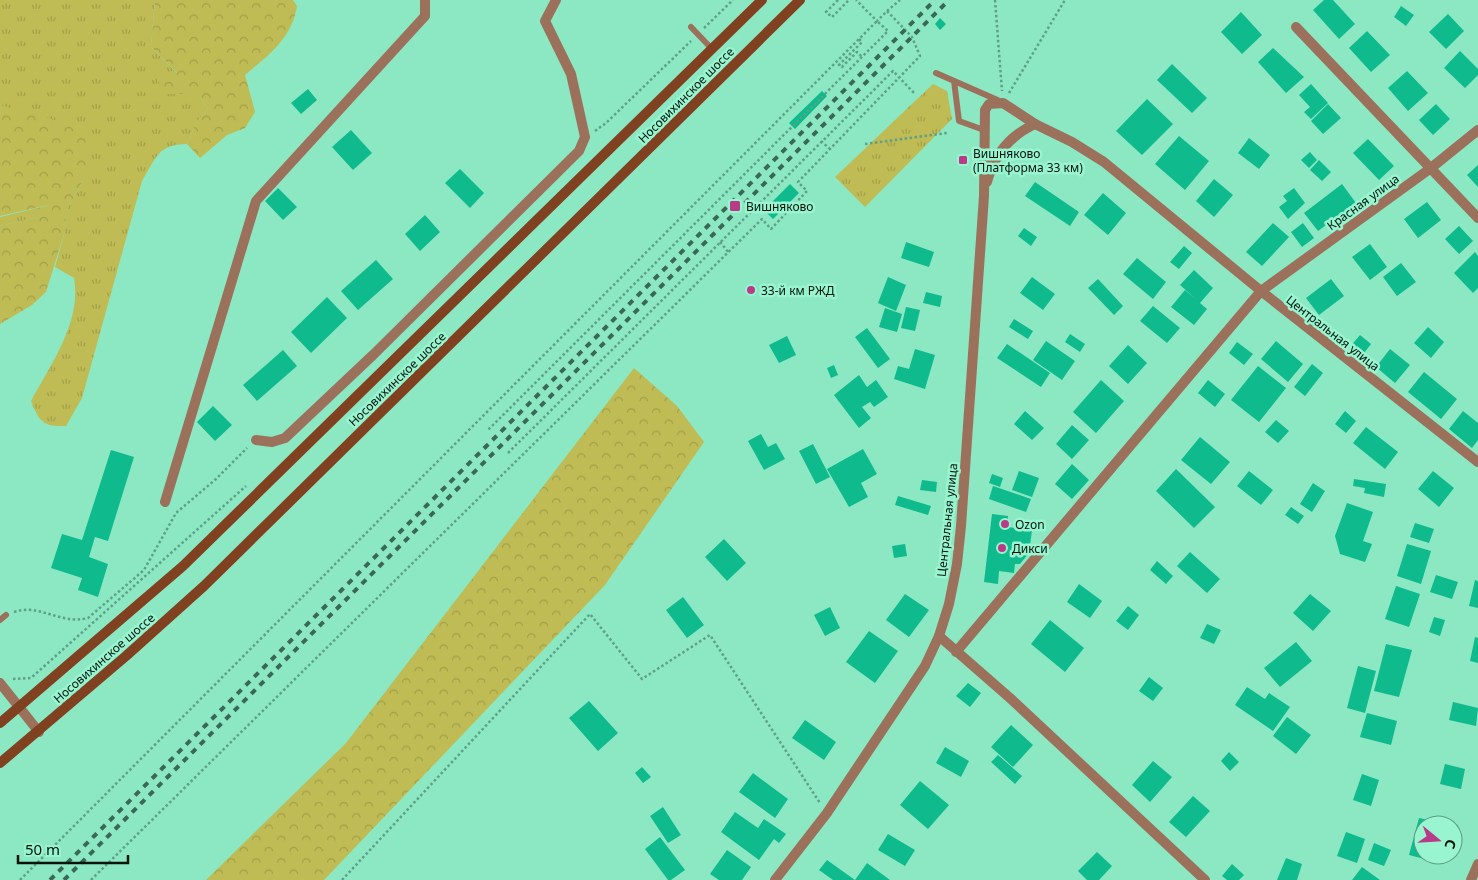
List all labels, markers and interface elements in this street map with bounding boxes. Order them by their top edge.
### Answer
street label: Носовихинское шоссе [634,43,738,147]
place label: Вишняково (Платформа 33 км) [973,145,1083,176]
marker: Вишняково (Платформа 33 км) [957,154,969,166]
street label: Красная улица [1323,170,1403,234]
place label: Вишняково [746,198,813,215]
marker: Вишняково [728,199,742,213]
place label: 33-й км РЖД [761,282,835,299]
marker: 33-й км РЖД [745,284,757,296]
street label: Центральная улица [1283,291,1383,375]
street label: Носовихинское шоссе [345,328,450,430]
street label: Центральная улица [933,462,961,578]
place label: Ozon [1015,516,1045,533]
marker: Ozon [999,518,1011,530]
place label: Дикси [1012,540,1048,557]
marker: Дикси [996,542,1008,554]
street label: Носовихинское шоссе [50,609,159,707]
north arrow [1413,815,1463,865]
scale bar [18,832,128,864]
text: С [1440,837,1461,851]
text: 50 m [25,839,60,859]

